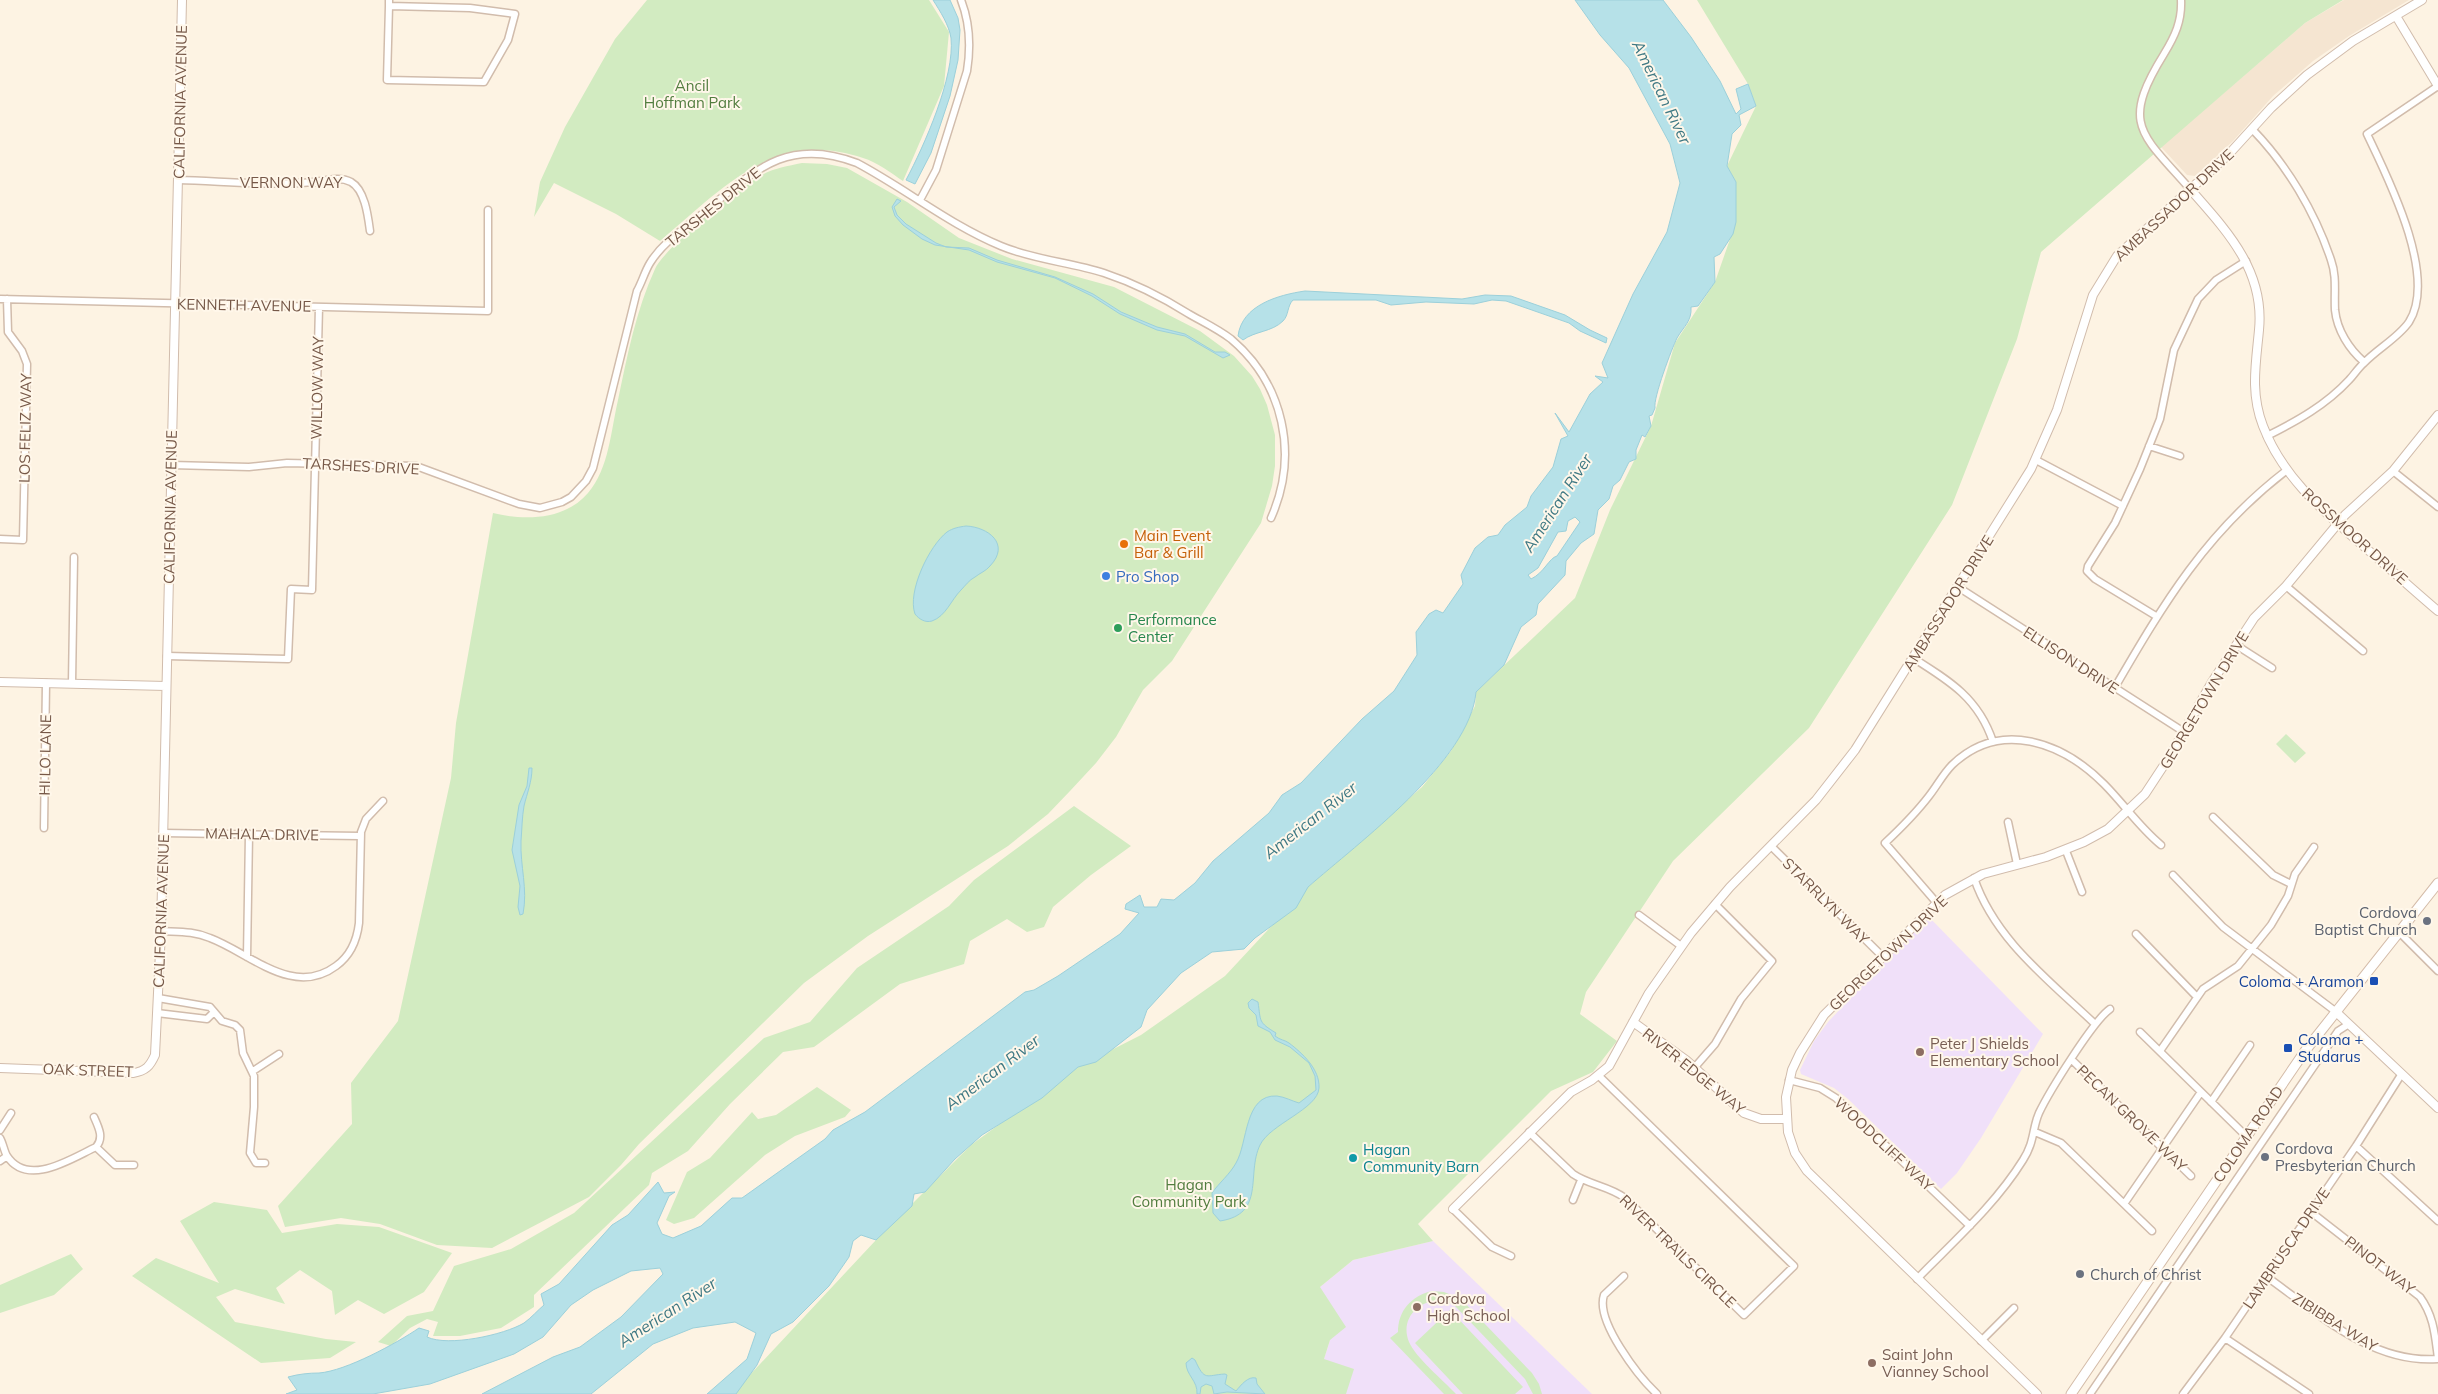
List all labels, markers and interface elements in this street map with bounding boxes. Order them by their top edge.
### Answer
street label: CALIFORNIA AVENUE [169,25,191,179]
water label: American River [1628,36,1696,148]
park label: Ancil Hoffman Park [644,76,740,112]
street label: AMBASSADOR DRIVE [2110,145,2238,265]
street label: TARSHES DRIVE [662,163,765,251]
street label: VERNON WAY [240,173,343,192]
street label: KENNETH AVENUE [177,294,311,316]
street label: WILLOW WAY [307,335,327,440]
street label: LOS FELIZ WAY [15,372,35,483]
street label: CALIFORNIA AVENUE [159,430,181,584]
water label: American River [1517,449,1597,557]
street label: TARSHES DRIVE [302,453,420,479]
street label: ROSSMOOR DRIVE [2298,484,2412,589]
place label: Main Event Bar & Grill [1134,526,1211,562]
street label: AMBASSADOR DRIVE [1898,531,1998,674]
marker: Main Event Bar & Grill [1118,538,1130,550]
place label: Pro Shop [1116,567,1179,586]
marker: Pro Shop [1100,570,1112,582]
place label: Performance Center [1128,610,1217,646]
marker: Performance Center [1112,622,1124,634]
street label: ELLISON DRIVE [2020,622,2122,698]
street label: GEORGETOWN DRIVE [2155,627,2253,772]
street label: HI LO LANE [35,714,55,796]
water label: American River [1259,777,1362,863]
street label: MAHALA DRIVE [205,824,319,844]
street label: CALIFORNIA AVENUE [149,834,173,988]
street label: STARRLYN WAY [1779,854,1874,949]
street label: GEORGETOWN DRIVE [1825,891,1951,1015]
place label: Cordova Baptist Church [2314,903,2417,939]
marker: Cordova Baptist Church [2421,915,2433,927]
place label: Coloma + Aramon [2239,972,2364,991]
marker: Coloma + Aramon [2368,975,2380,987]
street label: RIVER EDGE WAY [1639,1024,1750,1119]
water label: American River [940,1029,1044,1115]
place label: Coloma + Studarus [2298,1030,2364,1066]
place label: Peter J Shields Elementary School [1930,1034,2059,1070]
marker: Coloma + Studarus [2282,1042,2294,1054]
marker: Peter J Shields Elementary School [1914,1046,1926,1058]
street label: OAK STREET [42,1059,134,1081]
street label: PECAN GROVE WAY [2073,1061,2192,1176]
street label: COLOMA ROAD [2209,1082,2287,1186]
street label: WOODCLIFF WAY [1830,1093,1938,1196]
place label: Cordova Presbyterian Church [2275,1139,2416,1175]
place label: Hagan Community Barn [1363,1140,1479,1176]
marker: Cordova Presbyterian Church [2259,1151,2271,1163]
marker: Hagan Community Barn [1347,1152,1359,1164]
park label: Hagan Community Park [1132,1175,1246,1211]
street label: LAMBRUSCA DRIVE [2238,1184,2334,1312]
street label: RIVER TRAILS CIRCLE [1616,1190,1740,1312]
street label: PINOT WAY [2341,1232,2420,1299]
place label: Church of Christ [2090,1265,2201,1284]
marker: Church of Christ [2074,1268,2086,1280]
water label: American River [613,1272,721,1352]
street label: ZIBIBBA WAY [2289,1288,2382,1356]
place label: Cordova High School [1427,1289,1510,1325]
marker: Cordova High School [1411,1301,1423,1313]
place label: Saint John Vianney School [1882,1345,1989,1381]
marker: Saint John Vianney School [1866,1357,1878,1369]

